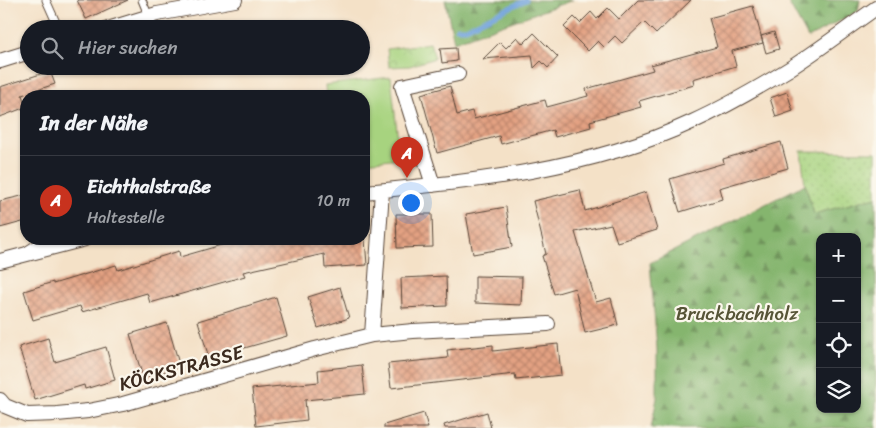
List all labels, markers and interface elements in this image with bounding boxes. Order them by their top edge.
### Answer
search box [20,20,370,75]
text: Hier suchen [78,31,178,64]
icon: search [38,34,66,62]
text: In der Nähe [40,104,148,142]
pin: A [391,137,423,178]
text: Eichthalstraße [87,170,211,203]
text: A [51,186,61,215]
text: 10 m [317,186,350,215]
your location [398,190,424,216]
text: Haltestelle [87,203,165,232]
map controls [816,233,861,413]
button: + [816,233,861,278]
button: − [816,278,861,323]
park label: Bruckbachholz [676,297,799,330]
button: locate [816,323,861,368]
street label: KÖCKSTRASSE [115,335,248,400]
button: layers [816,368,861,413]

